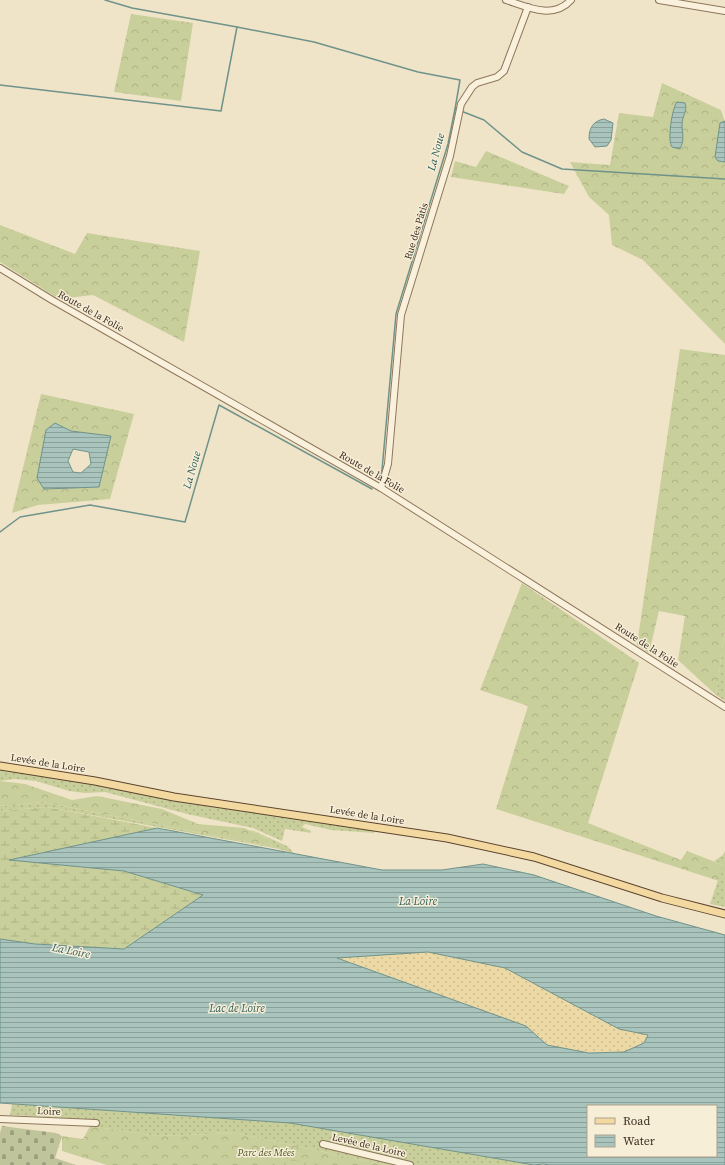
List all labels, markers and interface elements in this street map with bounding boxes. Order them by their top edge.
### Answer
water label: La Noue [424,131,448,173]
street label: Rue des Pâtis [401,201,431,261]
street label: Route de la Folie [56,287,126,335]
street label: Route de la Folie [337,448,407,496]
water label: La Noue [179,449,205,492]
street label: Route de la Folie [613,620,681,670]
street label: Levée de la Loire [10,751,86,775]
street label: Levée de la Loire [329,803,405,827]
water label: La Loire [398,894,438,909]
water label: La Loire [50,940,92,962]
water label: Lac de Loire [208,1001,265,1016]
street label: Loire [37,1104,61,1118]
legend [587,1105,717,1157]
text: Road [623,1113,650,1129]
street label: Levée de la Loire [331,1130,407,1160]
text: Water [623,1133,655,1149]
park label: Parc des Mées [237,1146,295,1159]

